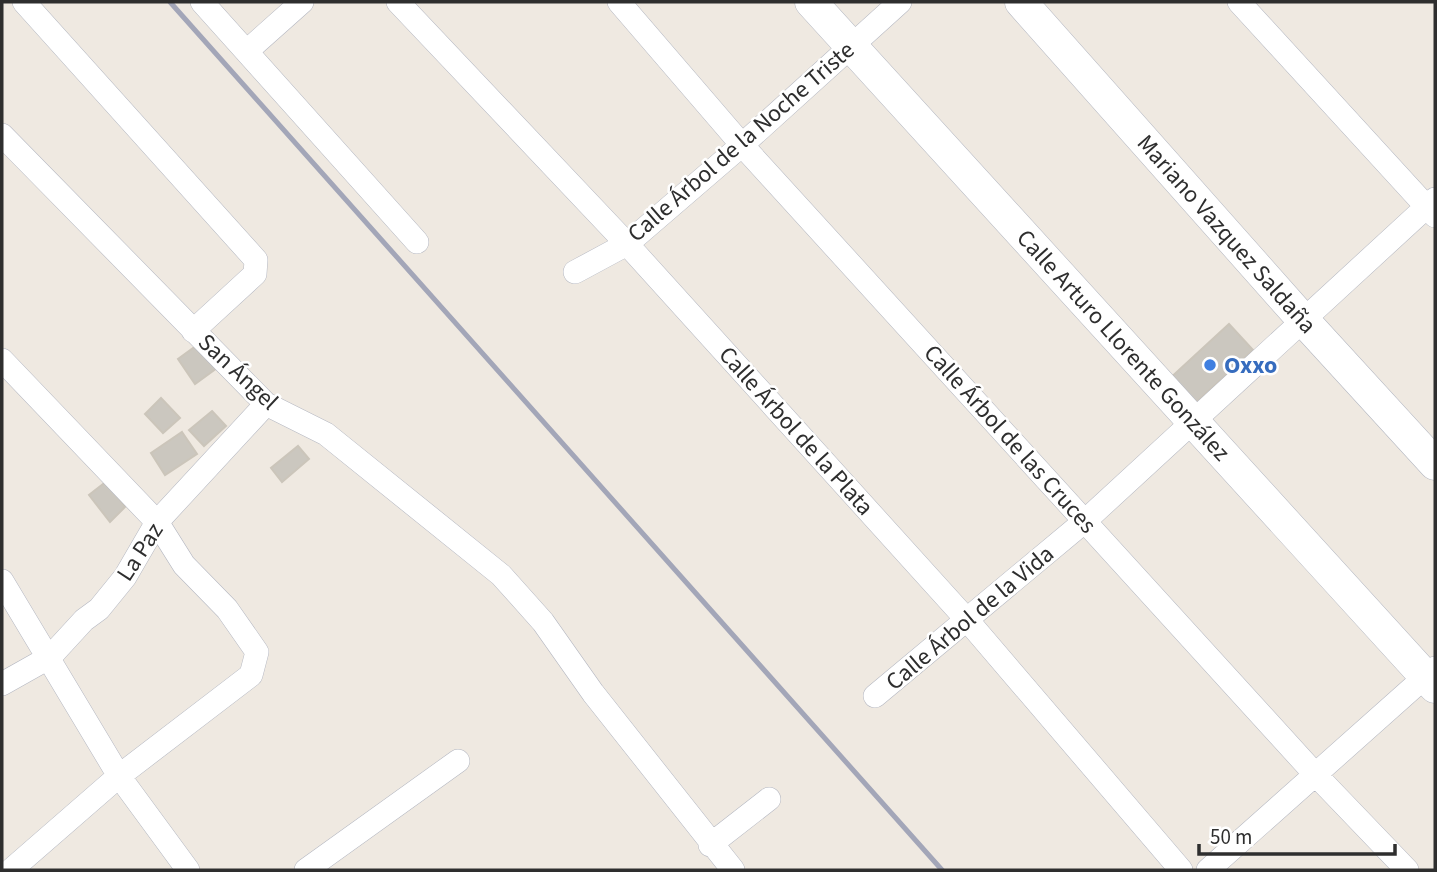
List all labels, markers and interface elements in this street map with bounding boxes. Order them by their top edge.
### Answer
street label: Calle Árbol de la Noche Triste [620,33,862,251]
street label: Mariano Vazquez Saldaña [1129,127,1325,341]
street label: Calle Arturo Llorente González [1009,221,1238,469]
street label: San Ángel [190,326,286,418]
street label: Calle Árbol de las Cruces [915,337,1105,541]
street label: Calle Árbol de la Plata [710,338,882,524]
place label: Oxxo [1224,348,1277,383]
marker: Oxxo [1202,357,1218,373]
street label: La Paz [108,516,172,588]
street label: Calle Árbol de la Vida [878,537,1062,699]
scale bar [1199,812,1395,856]
text: 50 m [1210,822,1252,852]

